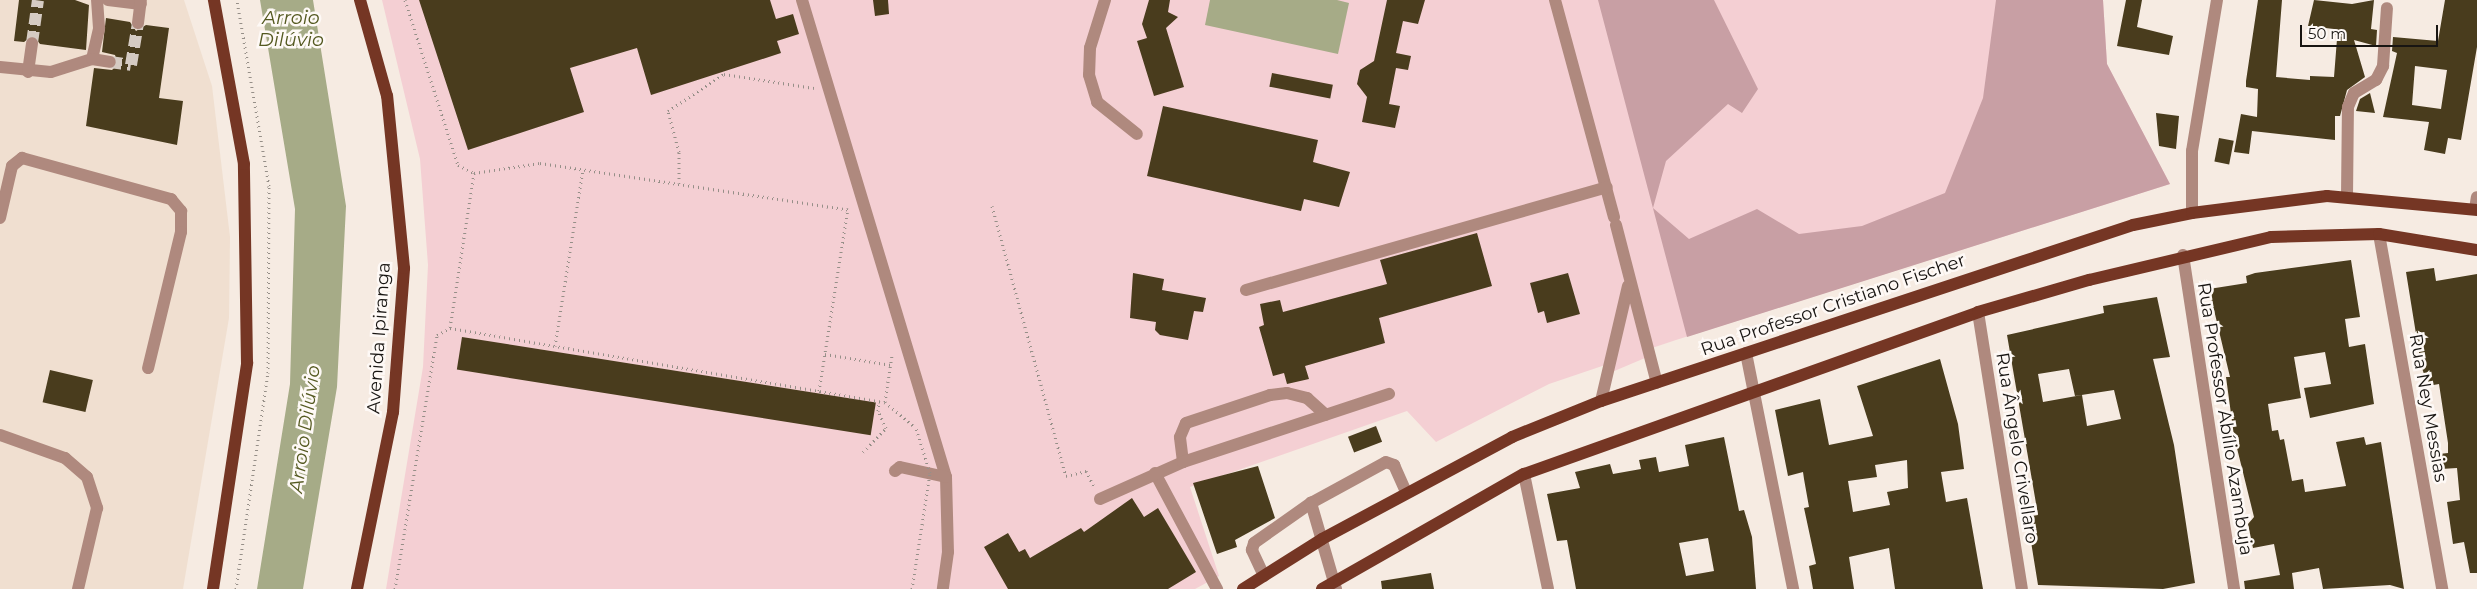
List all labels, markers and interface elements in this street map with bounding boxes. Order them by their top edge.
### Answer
water label: Arroio Dilúvio [258,7,324,51]
scale bar [2302,15,2440,47]
text: 50 m [2308,24,2346,43]
street label: Rua Professor Cristiano Fischer [1698,249,1968,361]
street label: Avenida Ipiranga [363,261,395,415]
street label: Rua Professor Abílio Azambuja [2193,281,2257,557]
street label: Rua Ney Messias [2404,332,2452,484]
street label: Rua Ângelo Crivellaro [1991,351,2043,545]
water label: Arroio Dilúvio [285,364,325,494]

